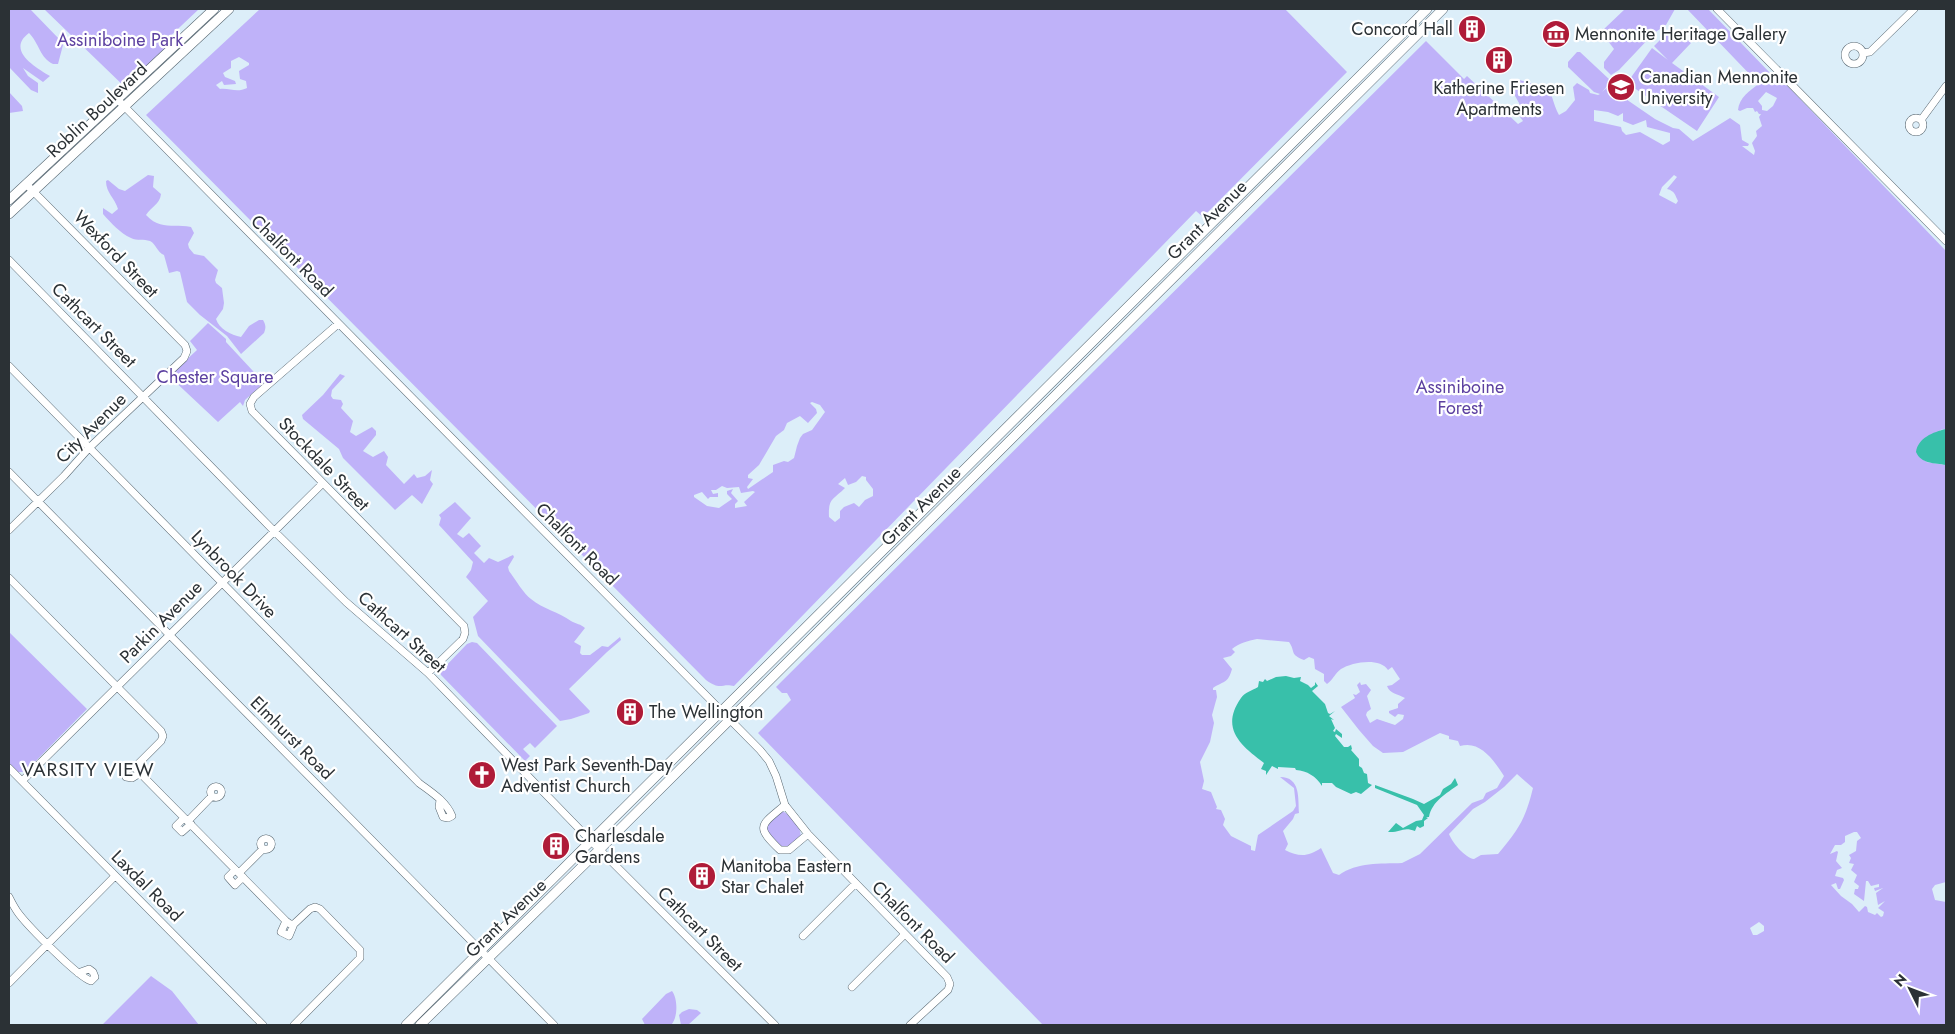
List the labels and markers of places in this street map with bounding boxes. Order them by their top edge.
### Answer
building icon: Concord Hall [1457,14,1487,44]
place label: Concord Hall [1351,16,1453,42]
museum icon: Mennonite Heritage Gallery [1541,19,1571,49]
place label: Mennonite Heritage Gallery [1575,21,1786,47]
building icon: Katherine Friesen Apartments [1484,45,1514,75]
place label: Canadian Mennonite University [1640,64,1798,111]
school or university icon: Canadian Mennonite University [1606,72,1636,102]
place label: Katherine Friesen Apartments [1433,75,1565,122]
building icon: The Wellington [615,697,645,727]
place label: The Wellington [649,699,763,725]
place label: West Park Seventh-Day Adventist Church [501,752,673,799]
church icon: West Park Seventh-Day Adventist Church [467,760,497,790]
place label: Charlesdale Gardens [575,823,665,870]
building icon: Charlesdale Gardens [541,831,571,861]
place label: Manitoba Eastern Star Chalet [721,853,852,900]
building icon: Manitoba Eastern Star Chalet [687,861,717,891]

